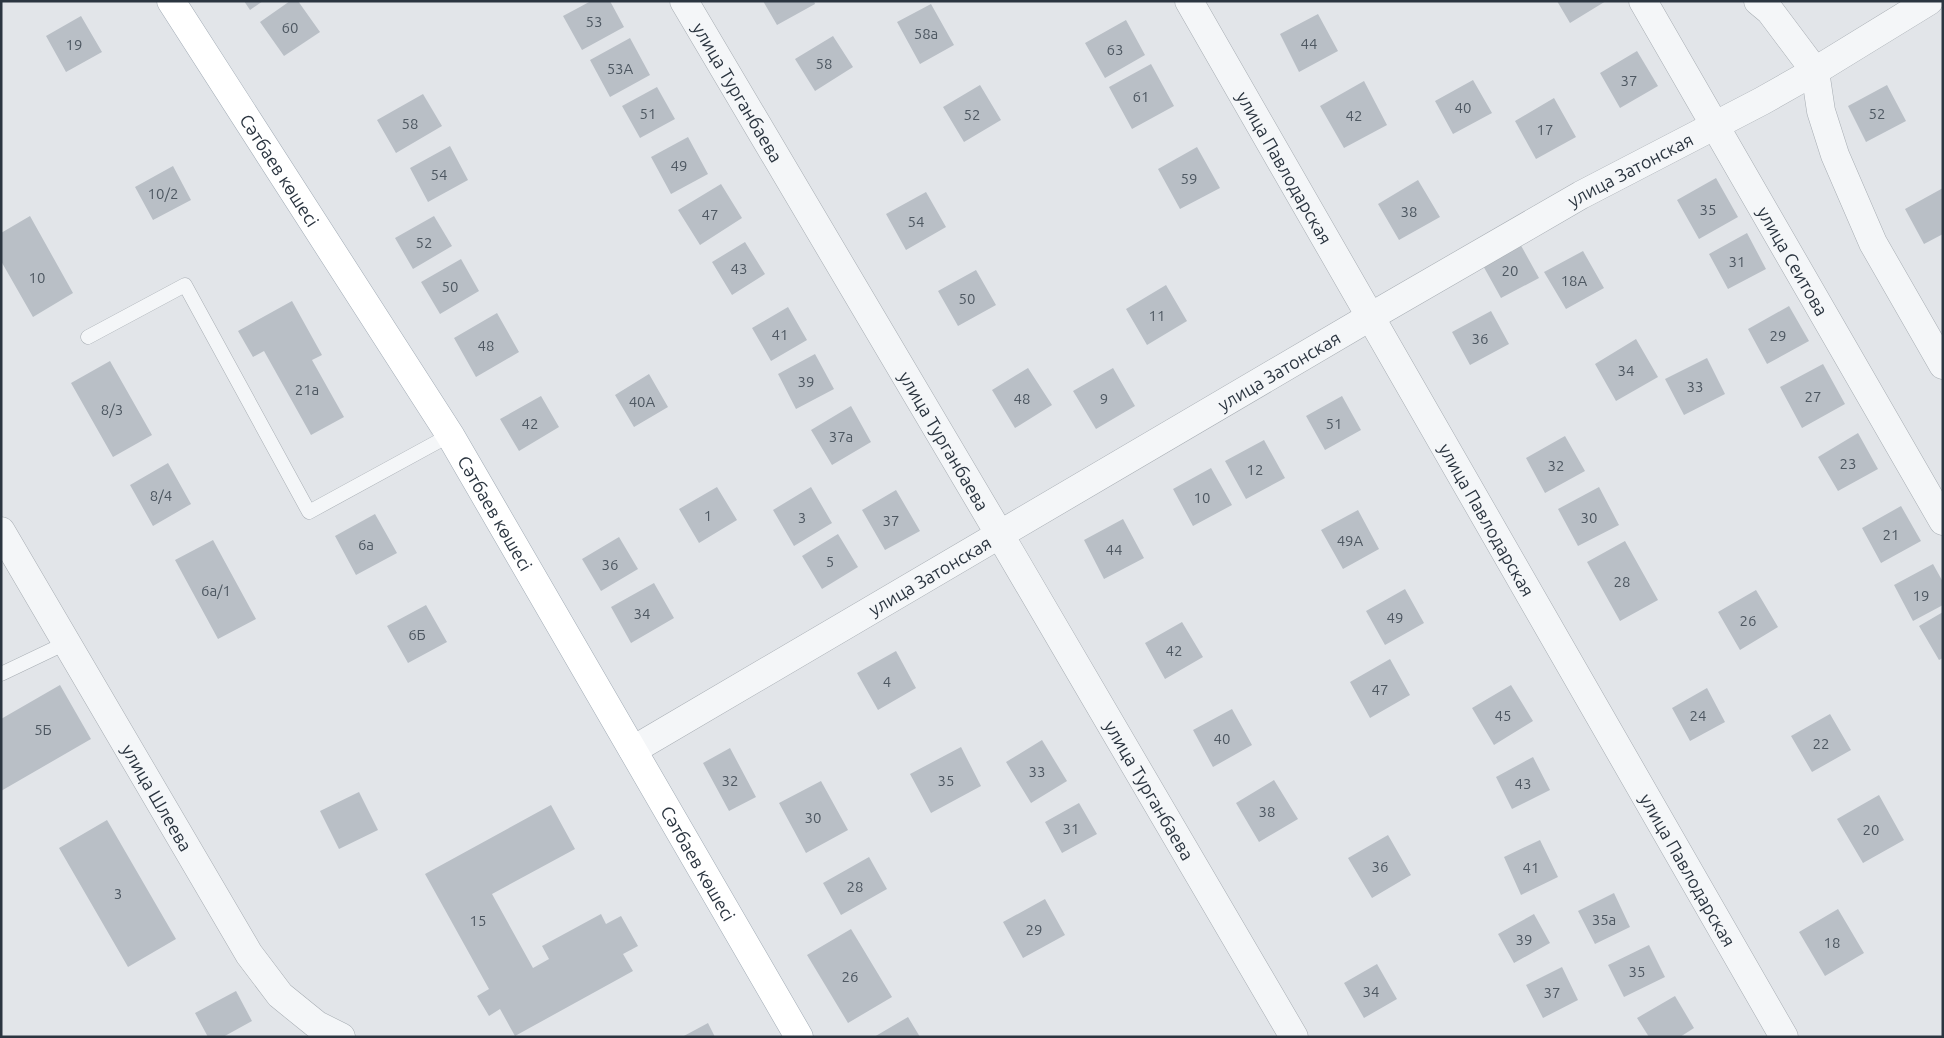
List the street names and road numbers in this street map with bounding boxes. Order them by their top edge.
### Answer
street label: улица Турганбаева [689,19,787,165]
street label: улица Павлодарская [1233,87,1336,248]
street label: Сәтбаев көшесі [236,110,323,230]
street label: улица Затонская [1564,129,1696,211]
street label: улица Сеитова [1754,203,1832,319]
street label: улица Затонская [1214,327,1344,414]
street label: улица Турганбаева [895,367,993,514]
street label: улица Павлодарская [1435,440,1539,600]
street label: Сәтбаев көшесі [454,452,536,574]
street label: улица Затонская [865,532,994,619]
street label: улица Турганбаева [1101,717,1198,863]
street label: улица Шлеева [118,741,196,855]
street label: улица Павлодарская [1636,790,1740,950]
street label: Сәтбаев көшесі [657,802,739,924]

